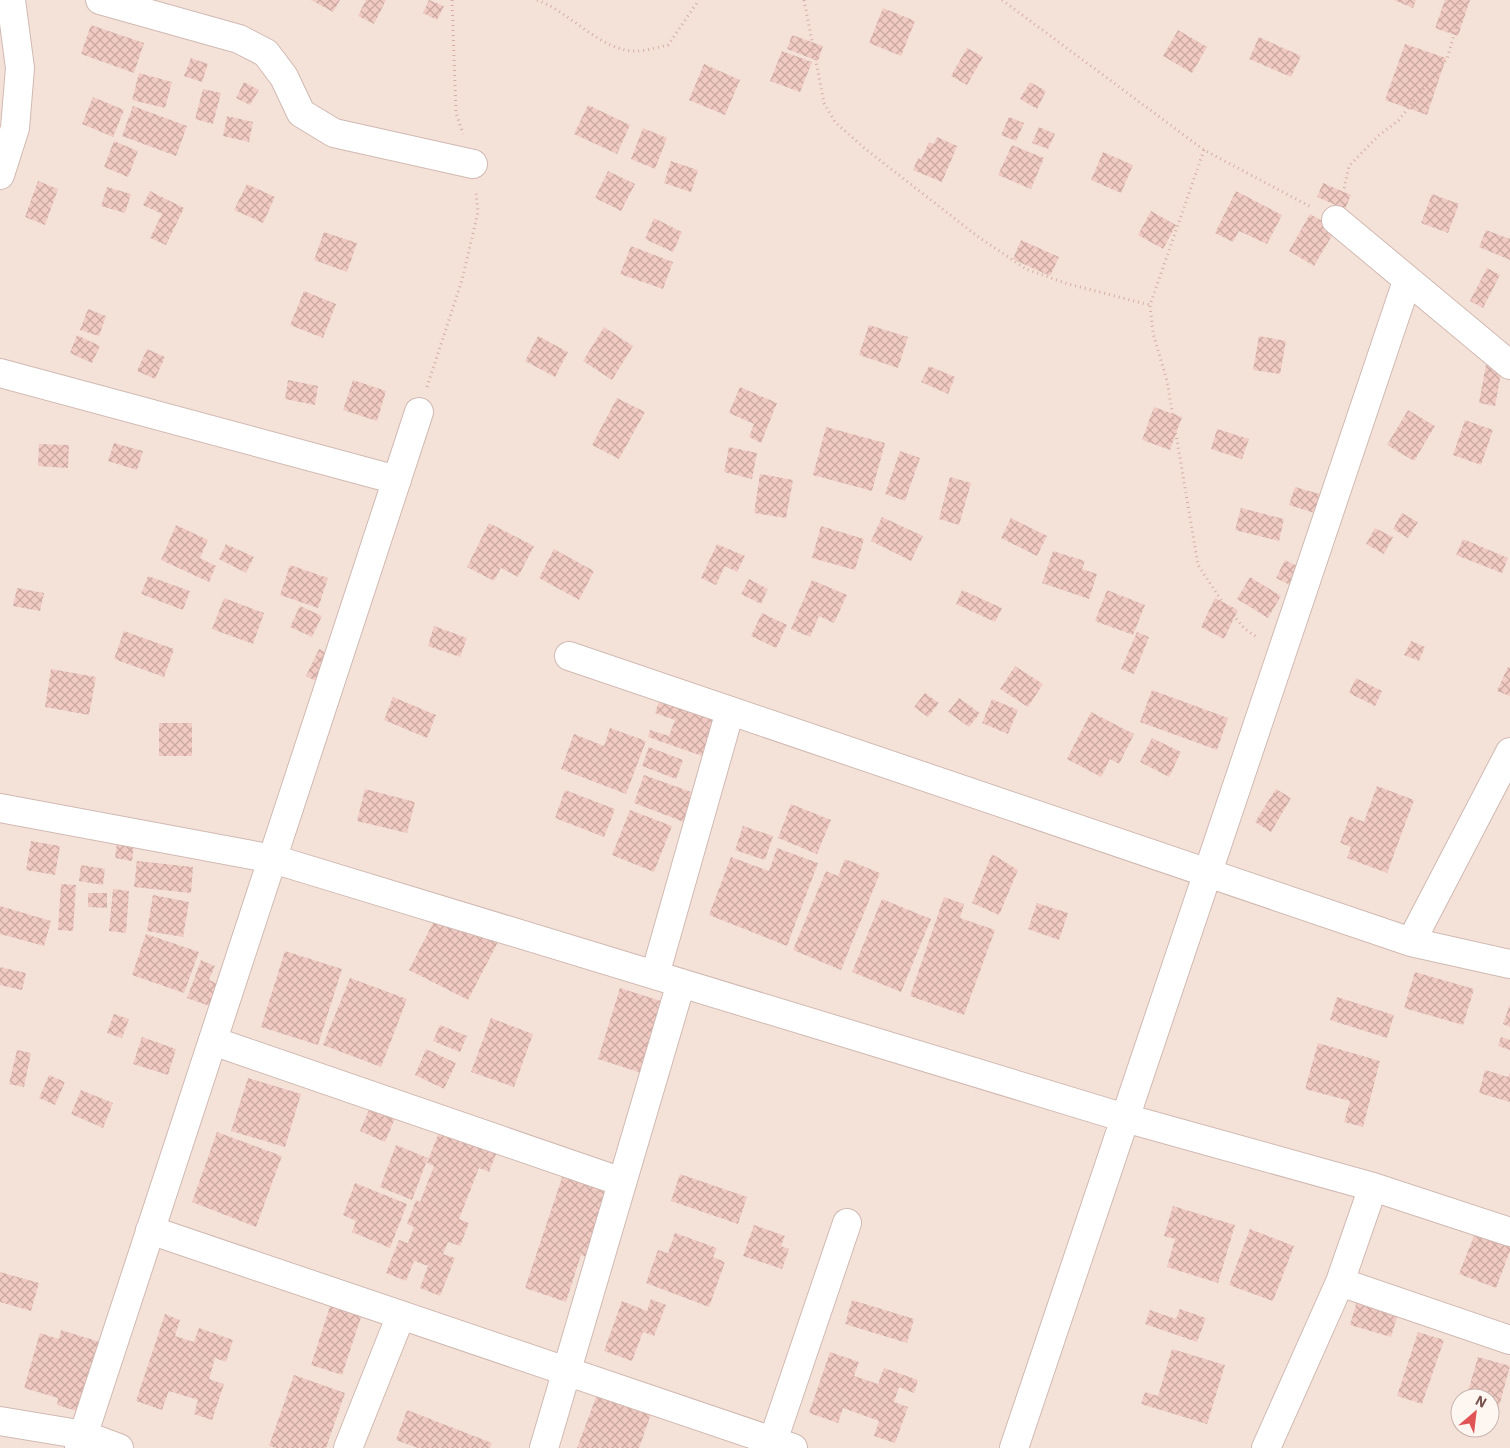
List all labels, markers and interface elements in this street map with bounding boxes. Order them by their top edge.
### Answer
north arrow [1450,1388,1500,1438]
text: N [1472,1391,1490,1412]

